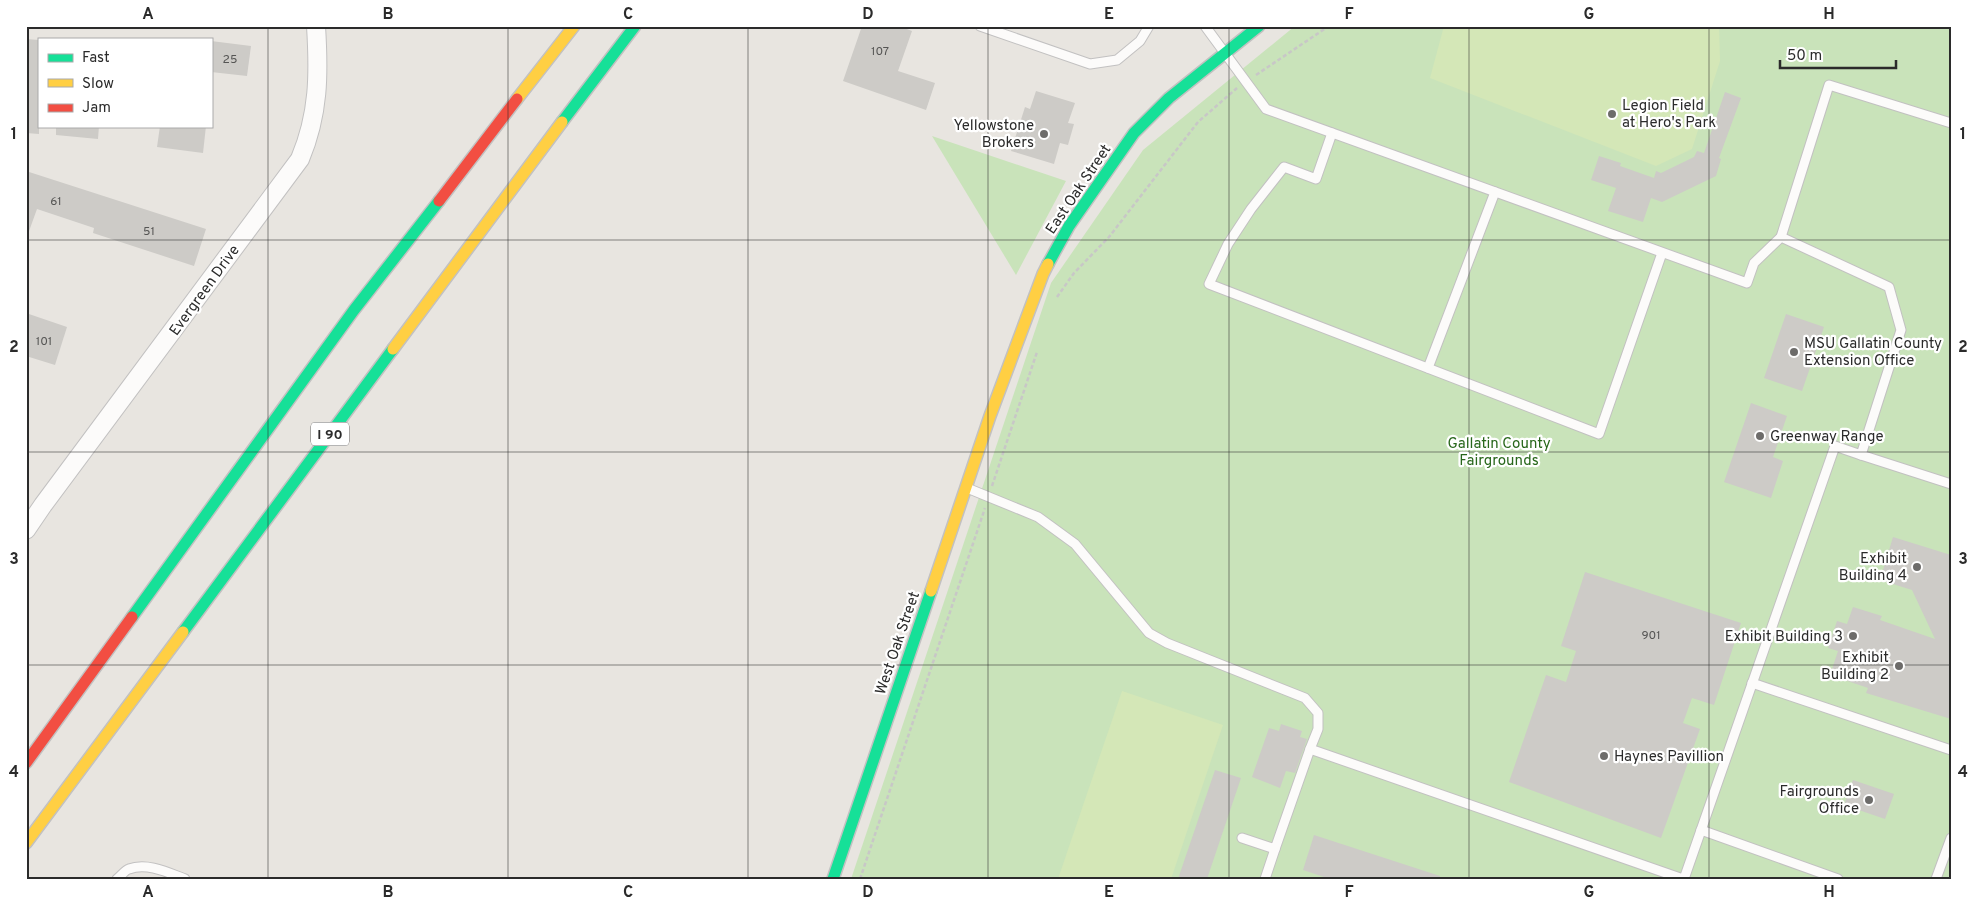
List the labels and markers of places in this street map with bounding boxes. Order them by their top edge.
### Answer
place label: Legion Field at Hero's Park [1622,97,1716,133]
marker: Legion Field at Hero's Park [1606,108,1618,120]
place label: Yellowstone Brokers [954,117,1034,153]
marker: Yellowstone Brokers [1038,128,1050,140]
place label: MSU Gallatin County Extension Office [1804,335,1942,371]
marker: MSU Gallatin County Extension Office [1788,346,1800,358]
place label: Greenway Range [1770,428,1884,447]
marker: Greenway Range [1754,430,1766,442]
place label: Exhibit Building 4 [1839,550,1907,586]
marker: Exhibit Building 4 [1911,561,1923,573]
place label: Exhibit Building 3 [1725,628,1843,647]
marker: Exhibit Building 3 [1847,630,1859,642]
place label: Exhibit Building 2 [1821,649,1889,685]
marker: Exhibit Building 2 [1893,660,1905,672]
place label: Haynes Pavillion [1614,748,1724,767]
marker: Haynes Pavillion [1598,750,1610,762]
place label: Fairgrounds Office [1780,783,1859,819]
marker: Fairgrounds Office [1863,794,1875,806]

